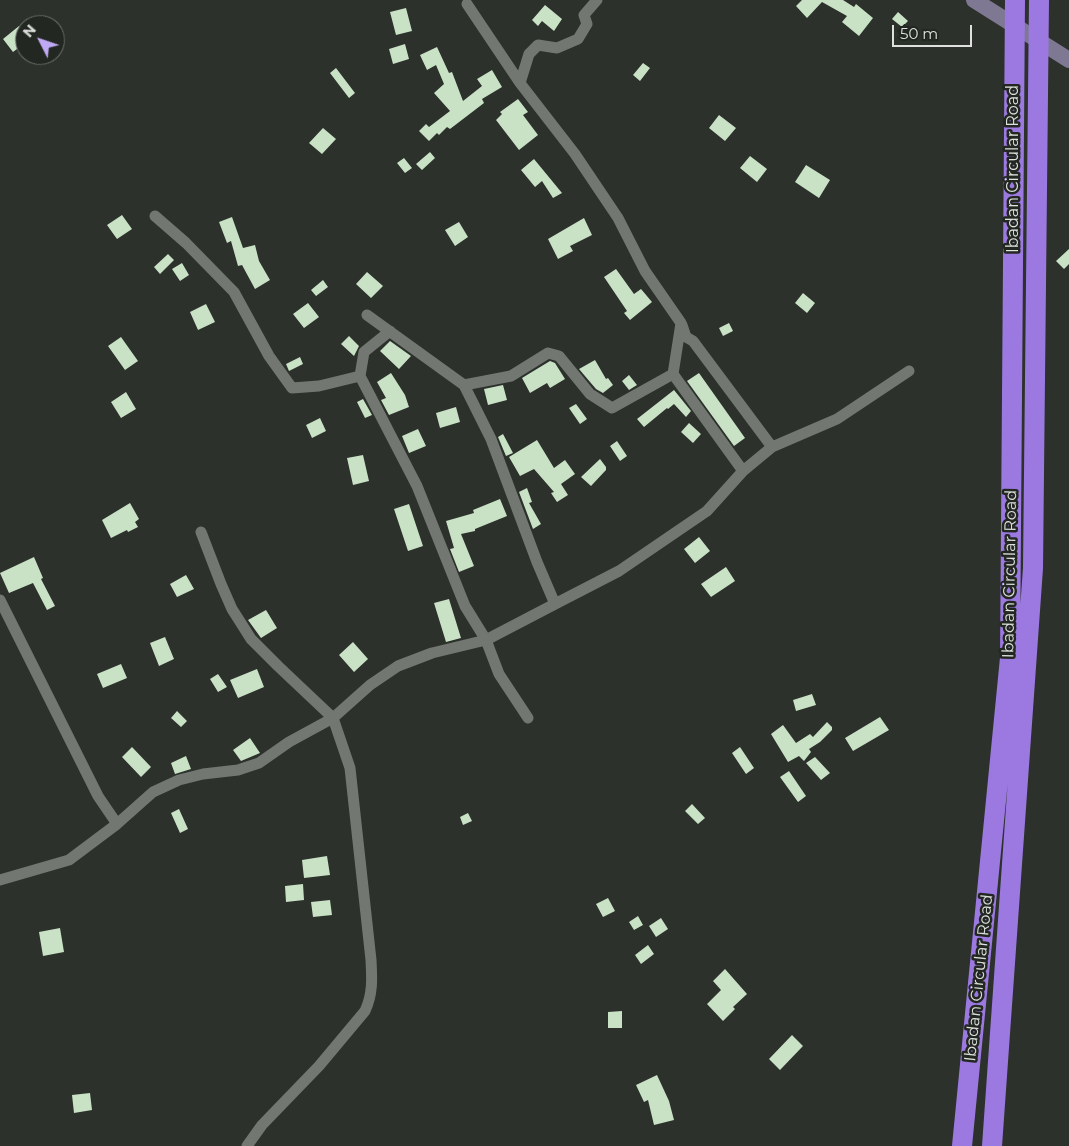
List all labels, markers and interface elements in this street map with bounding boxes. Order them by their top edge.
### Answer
north arrow [15,15,65,65]
scale bar [894,15,974,47]
text: N [19,21,40,41]
text: 50 m [900,24,938,43]
street label: Ibadan Circular Road [1003,85,1023,253]
street label: Ibadan Circular Road [999,490,1021,658]
street label: Ibadan Circular Road [961,893,997,1063]

